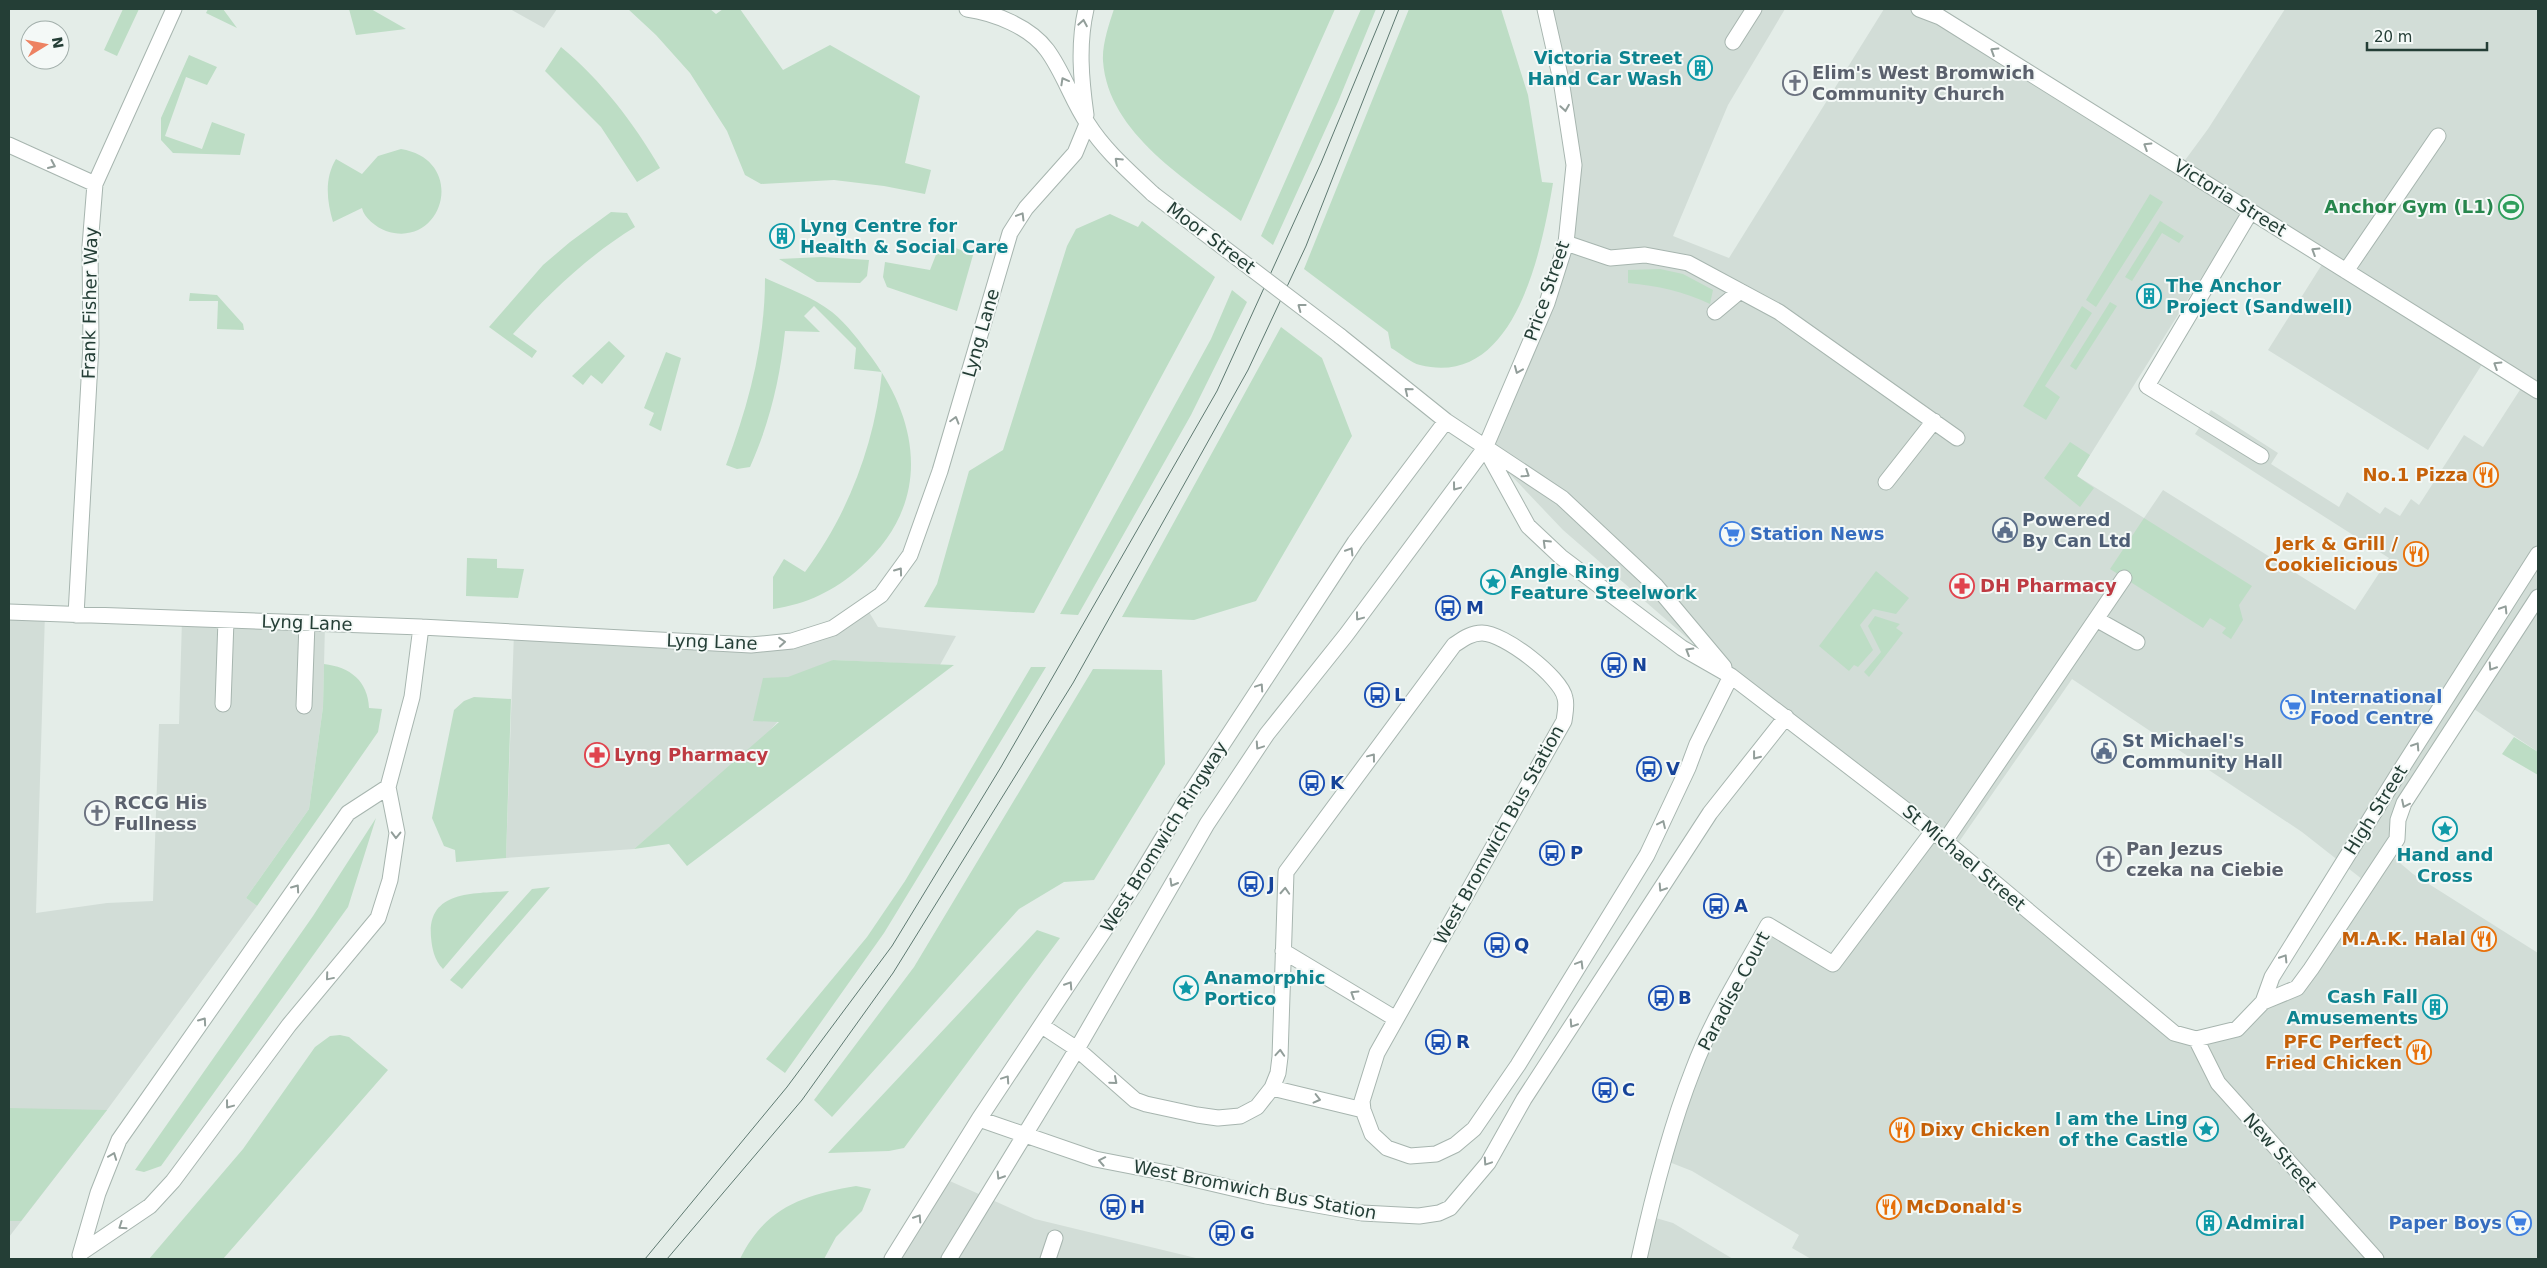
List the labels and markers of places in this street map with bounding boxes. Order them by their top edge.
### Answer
place label: Victoria Street Hand Car Wash [1527,47,1682,89]
building icon: Victoria Street Hand Car Wash [1687,55,1713,81]
place label: Elim's West Bromwich Community Church [1812,62,2035,104]
church icon: Elim's West Bromwich Community Church [1782,70,1808,96]
sports icon: Anchor Gym (L1) [2498,194,2524,220]
place label: Anchor Gym (L1) [2324,196,2494,217]
place label: Lyng Centre for Health & Social Care [800,215,1008,257]
building icon: Lyng Centre for Health & Social Care [769,223,795,249]
place label: The Anchor Project (Sandwell) [2166,275,2353,317]
building icon: The Anchor Project (Sandwell) [2136,283,2162,309]
restaurant icon: No.1 Pizza [2473,462,2499,488]
place label: No.1 Pizza [2362,464,2468,485]
place label: Powered By Can Ltd [2022,509,2131,551]
public building icon: Powered By Can Ltd [1992,517,2018,543]
supermarket icon: Station News [1719,521,1745,547]
place label: Station News [1750,523,1885,544]
place label: Jerk & Grill / Cookielicious [2265,533,2398,575]
restaurant icon: Jerk & Grill / Cookielicious [2403,541,2429,567]
place label: Angle Ring Feature Steelwork [1510,561,1698,603]
place icon: Angle Ring Feature Steelwork [1480,569,1506,595]
pharmacy icon: DH Pharmacy [1949,573,1975,599]
place label: DH Pharmacy [1980,575,2117,596]
bus stop icon: M [1435,595,1461,621]
place label: M [1466,597,1484,618]
bus stop icon: N [1601,652,1627,678]
place label: N [1632,654,1647,675]
bus stop icon: L [1364,682,1390,708]
place label: L [1394,684,1405,705]
place label: International Food Centre [2310,686,2442,728]
supermarket icon: International Food Centre [2280,694,2306,720]
place label: St Michael's Community Hall [2122,730,2283,772]
public building icon: St Michael's Community Hall [2091,738,2117,764]
pharmacy icon: Lyng Pharmacy [584,742,610,768]
place label: Lyng Pharmacy [614,744,769,765]
bus stop icon: V [1636,756,1662,782]
place label: V [1666,758,1680,779]
bus stop icon: K [1299,770,1325,796]
place label: K [1330,772,1345,793]
place label: RCCG His Fullness [114,792,207,834]
church icon: RCCG His Fullness [84,800,110,826]
place icon: Hand and Cross [2432,816,2458,842]
place label: Pan Jezus czeka na Ciebie [2126,838,2284,880]
bus stop icon: P [1539,840,1565,866]
place label: P [1570,842,1583,863]
place label: Hand and Cross [2396,844,2494,886]
church icon: Pan Jezus czeka na Ciebie [2096,846,2122,872]
bus stop icon: J [1238,871,1264,897]
place label: J [1266,873,1275,894]
bus stop icon: A [1703,893,1729,919]
place label: A [1734,895,1748,916]
restaurant icon: M.A.K. Halal [2471,926,2497,952]
place label: M.A.K. Halal [2341,928,2466,949]
bus stop icon: Q [1484,932,1510,958]
place label: Q [1514,934,1529,955]
place label: Anamorphic Portico [1204,967,1325,1009]
place icon: Anamorphic Portico [1173,975,1199,1001]
bus stop icon: B [1648,985,1674,1011]
place label: Cash Fall Amusements [2286,986,2418,1028]
place label: B [1678,987,1692,1008]
building icon: Cash Fall Amusements [2422,994,2448,1020]
bus stop icon: R [1425,1029,1451,1055]
place label: R [1456,1031,1470,1052]
place label: PFC Perfect Fried Chicken [2265,1031,2402,1073]
restaurant icon: PFC Perfect Fried Chicken [2406,1039,2432,1065]
bus stop icon: C [1592,1077,1618,1103]
place label: C [1622,1079,1635,1100]
place label: I am the Ling of the Castle [2055,1108,2188,1150]
place icon: I am the Ling of the Castle [2193,1116,2219,1142]
restaurant icon: Dixy Chicken [1889,1117,1915,1143]
place label: Dixy Chicken [1920,1119,2050,1140]
bus stop icon: H [1100,1194,1126,1220]
restaurant icon: McDonald's [1876,1194,1902,1220]
place label: H [1130,1196,1145,1217]
place label: McDonald's [1906,1196,2022,1217]
building icon: Admiral [2196,1210,2222,1236]
supermarket icon: Paper Boys [2506,1210,2532,1236]
place label: Admiral [2226,1212,2305,1233]
place label: Paper Boys [2388,1212,2502,1233]
bus stop icon: G [1209,1220,1235,1246]
place label: G [1240,1222,1255,1243]

